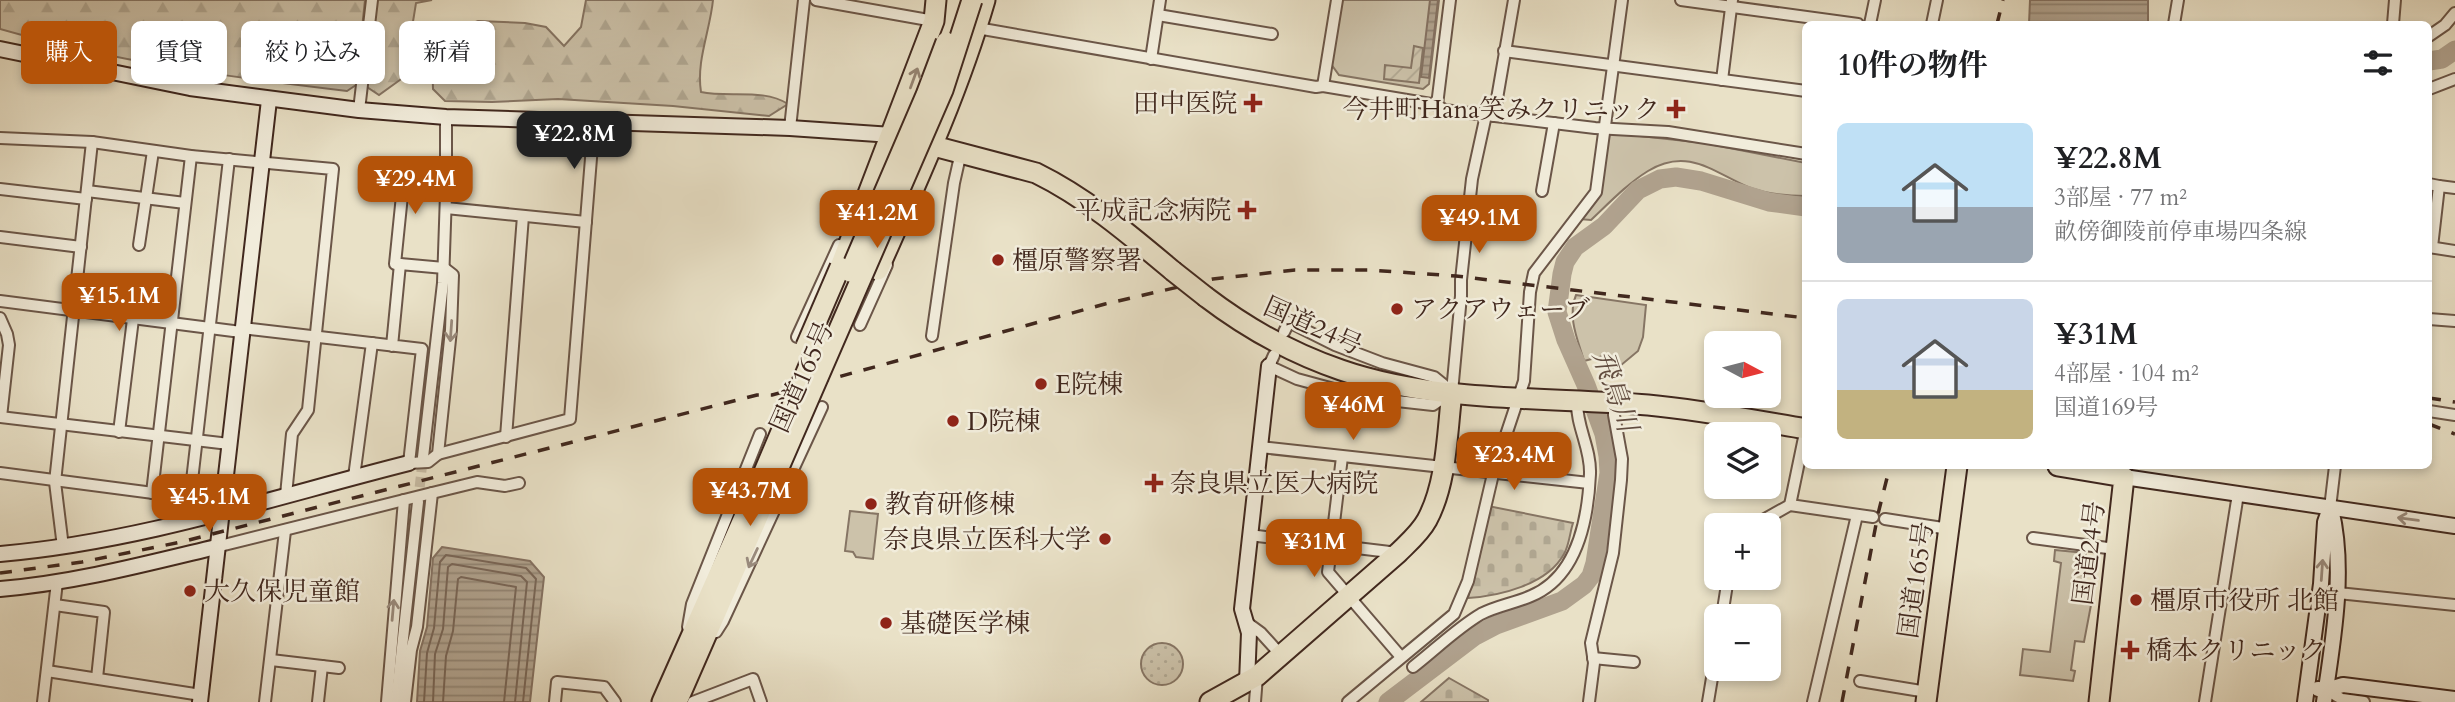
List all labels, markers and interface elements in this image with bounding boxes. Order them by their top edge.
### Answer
chip: 購入 [21,21,117,84]
chip: 賃貸 [131,21,227,84]
chip: 絞り込み [241,21,385,84]
chip: 新着 [399,21,495,84]
icon: filters [2359,44,2397,82]
text: 10件の物件 [1837,45,1988,86]
one-way arrow [909,68,921,90]
place label: 田中医院 [1133,86,1237,121]
place label: 今井町Hana笑みクリニック [1343,92,1660,127]
marker: 田中医院 [1243,93,1263,113]
marker: 今井町Hana笑みクリニック [1666,99,1686,119]
pin: ¥22.8M [517,111,631,171]
text: ¥22.8M [533,118,615,149]
text: ¥22.8M [2054,138,2162,179]
icon: home [1893,151,1977,235]
pin: ¥29.4M [358,156,472,216]
text: ¥29.4M [374,163,456,194]
text: 3部屋 · 77 m² [2054,182,2187,213]
pin: ¥41.2M [820,190,934,250]
place label: 平成記念病院 [1075,193,1231,228]
pin: ¥49.1M [1422,196,1536,255]
text: ¥41.2M [836,197,918,228]
marker: 平成記念病院 [1237,200,1257,220]
text: ¥49.1M [1438,202,1520,233]
text: 畝傍御陵前停車場四条線 [2054,216,2307,247]
place label: 橿原警察署 [1012,243,1142,278]
marker: 橿原警察署 [990,252,1006,268]
pin: ¥15.1M [62,274,176,333]
text: ¥15.1M [78,280,160,311]
street label: 国道24号 [1258,289,1368,363]
place label: アクアウェーブ [1411,292,1590,327]
marker: アクアウェーブ [1389,301,1405,317]
text: ¥31M [2054,314,2138,355]
street label: 国道165号 [762,316,842,438]
one-way arrow [444,320,457,342]
icon: home [1893,327,1977,411]
north arrow [1704,331,1782,408]
map controls [1704,331,1781,681]
water label: 飛鳥川 [1583,345,1648,440]
text: 4部屋 · 104 m² [2054,358,2199,389]
place label: E院棟 [1055,367,1123,402]
marker: E院棟 [1033,376,1049,392]
pin: ¥46M [1312,382,1394,442]
text: ¥46M [1321,389,1385,420]
text: 国道169号 [2054,392,2158,423]
place label: D院棟 [967,404,1040,439]
marker: D院棟 [945,413,961,429]
button: layers [1704,422,1781,499]
pin: ¥23.4M [1457,433,1571,492]
text: ¥23.4M [1473,439,1555,470]
place label: 奈良県立医大病院 [1170,466,1378,501]
pin: ¥43.7M [693,468,807,528]
marker: 奈良県立医大病院 [1144,473,1164,493]
pin: ¥45.1M [152,475,266,534]
text: ¥43.7M [709,475,791,506]
text: ¥45.1M [168,481,250,512]
place label: 教育研修棟 [885,487,1015,522]
marker: 教育研修棟 [863,496,879,512]
street label: 国道24号 [2065,499,2113,607]
button: + [1704,513,1781,590]
one-way arrow [2397,513,2420,526]
street label: 国道165号 [1890,519,1942,641]
pin: ¥31M [1273,520,1355,579]
place label: 奈良県立医科大学 [883,522,1091,557]
text: ¥31M [1282,526,1346,557]
marker: 奈良県立医科大学 [1097,531,1113,547]
one-way arrow [746,547,759,568]
one-way arrow [2316,560,2329,582]
place label: 大久保児童館 [204,574,360,609]
marker: 大久保児童館 [182,583,198,599]
place label: 橿原市役所 北館 [2150,583,2339,618]
marker: 橿原市役所 北館 [2128,592,2144,608]
one-way arrow [387,599,400,621]
button: − [1704,604,1781,681]
place label: 基礎医学棟 [900,606,1030,641]
marker: 基礎医学棟 [878,615,894,631]
place label: 橋本クリニック [2146,633,2326,668]
marker: 橋本クリニック [2120,640,2140,660]

